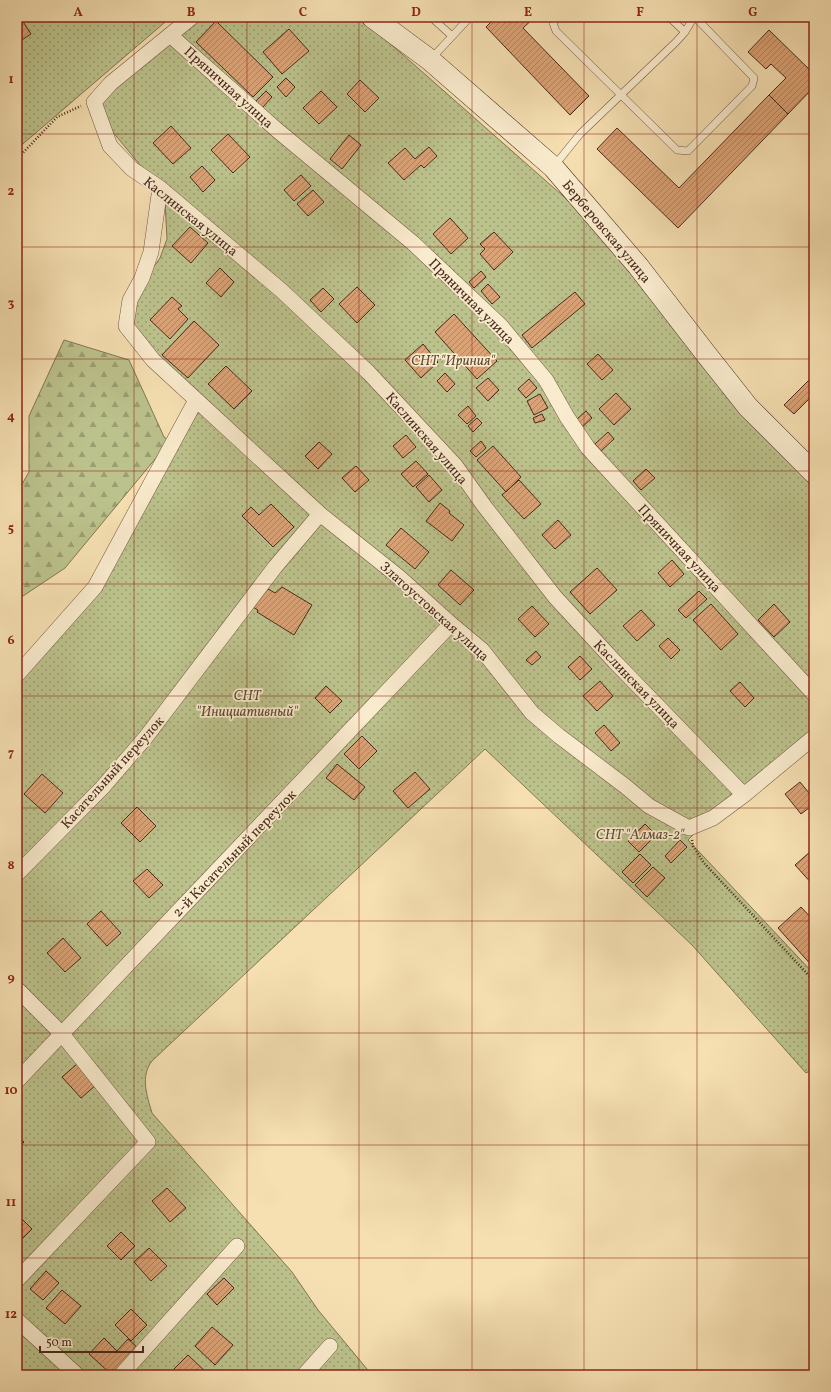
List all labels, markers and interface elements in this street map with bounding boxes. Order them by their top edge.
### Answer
text: A [73,4,83,22]
text: B [187,4,196,22]
text: C [299,4,307,22]
text: D [411,4,421,22]
text: E [524,4,532,22]
text: F [636,4,644,22]
text: G [748,4,758,22]
street label: Пряничная улица [179,43,277,133]
text: 1 [8,71,14,89]
street label: Каслинская улица [139,173,241,261]
street label: Берберовская улица [557,176,655,288]
text: 2 [8,183,15,201]
street label: Пряничная улица [424,255,518,349]
text: 3 [8,295,15,313]
park label: СНТ "Ириния" [411,352,496,371]
street label: Каслинская улица [380,389,471,489]
text: 4 [7,408,15,426]
street label: Пряничная улица [633,501,725,597]
text: 5 [8,520,14,538]
street label: Златоустовская улица [375,558,493,666]
text: 6 [7,632,15,650]
street label: Каслинская улица [589,636,683,734]
park label: СНТ "Инициативный" [196,687,299,722]
street label: Касательный переулок [57,712,169,834]
text: 7 [8,745,14,763]
street label: 2-й Касательный переулок [169,786,302,922]
park label: СНТ "Алмаз-2" [596,826,686,845]
text: 8 [7,857,15,875]
text: 9 [7,969,15,987]
text: 10 [4,1082,18,1100]
text: 11 [6,1194,16,1212]
text: 12 [5,1306,17,1324]
scale bar [40,1328,143,1354]
text: 50 m [46,1335,72,1351]

